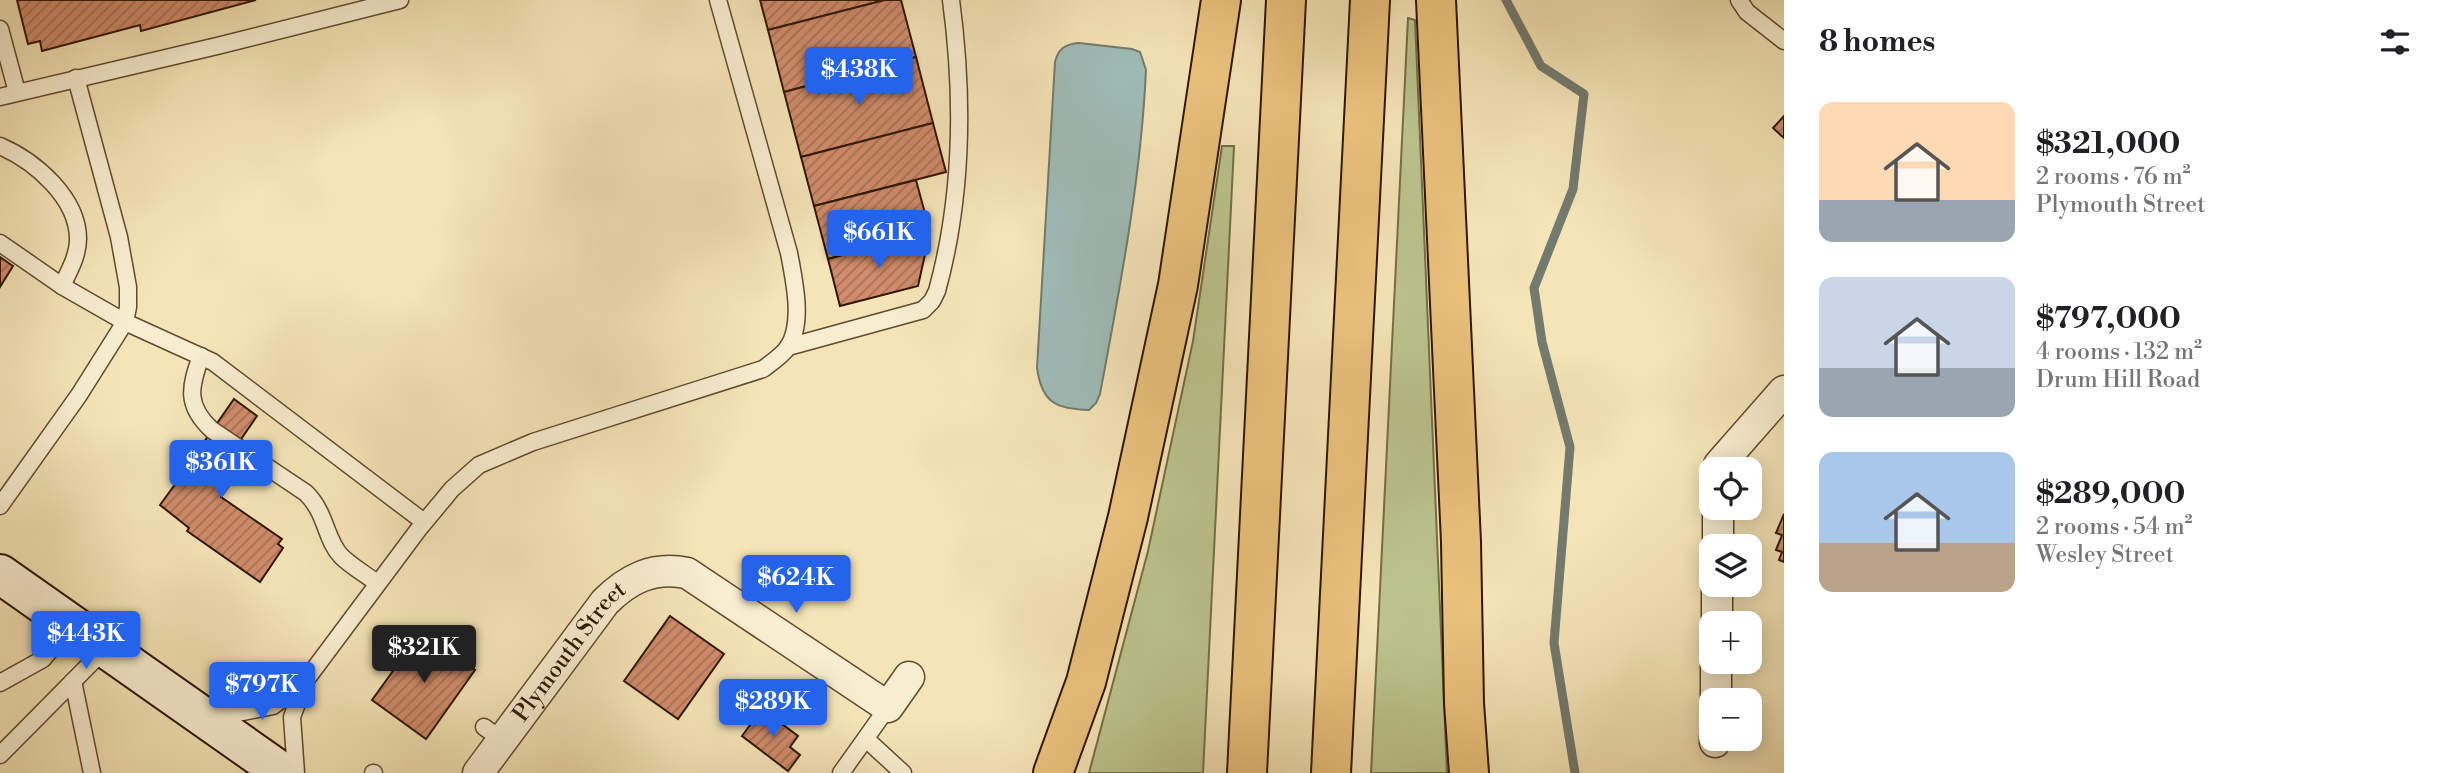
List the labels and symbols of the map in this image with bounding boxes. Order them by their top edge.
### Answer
pin: $438K [810,48,908,107]
pin: $661K [830,210,928,270]
pin: $361K [172,440,270,500]
pin: $624K [747,556,845,615]
street label: Plymouth Street [507,575,631,727]
pin: $443K [37,612,135,671]
pin: $321K [375,626,473,685]
pin: $797K [213,662,311,722]
pin: $289K [724,680,822,739]

